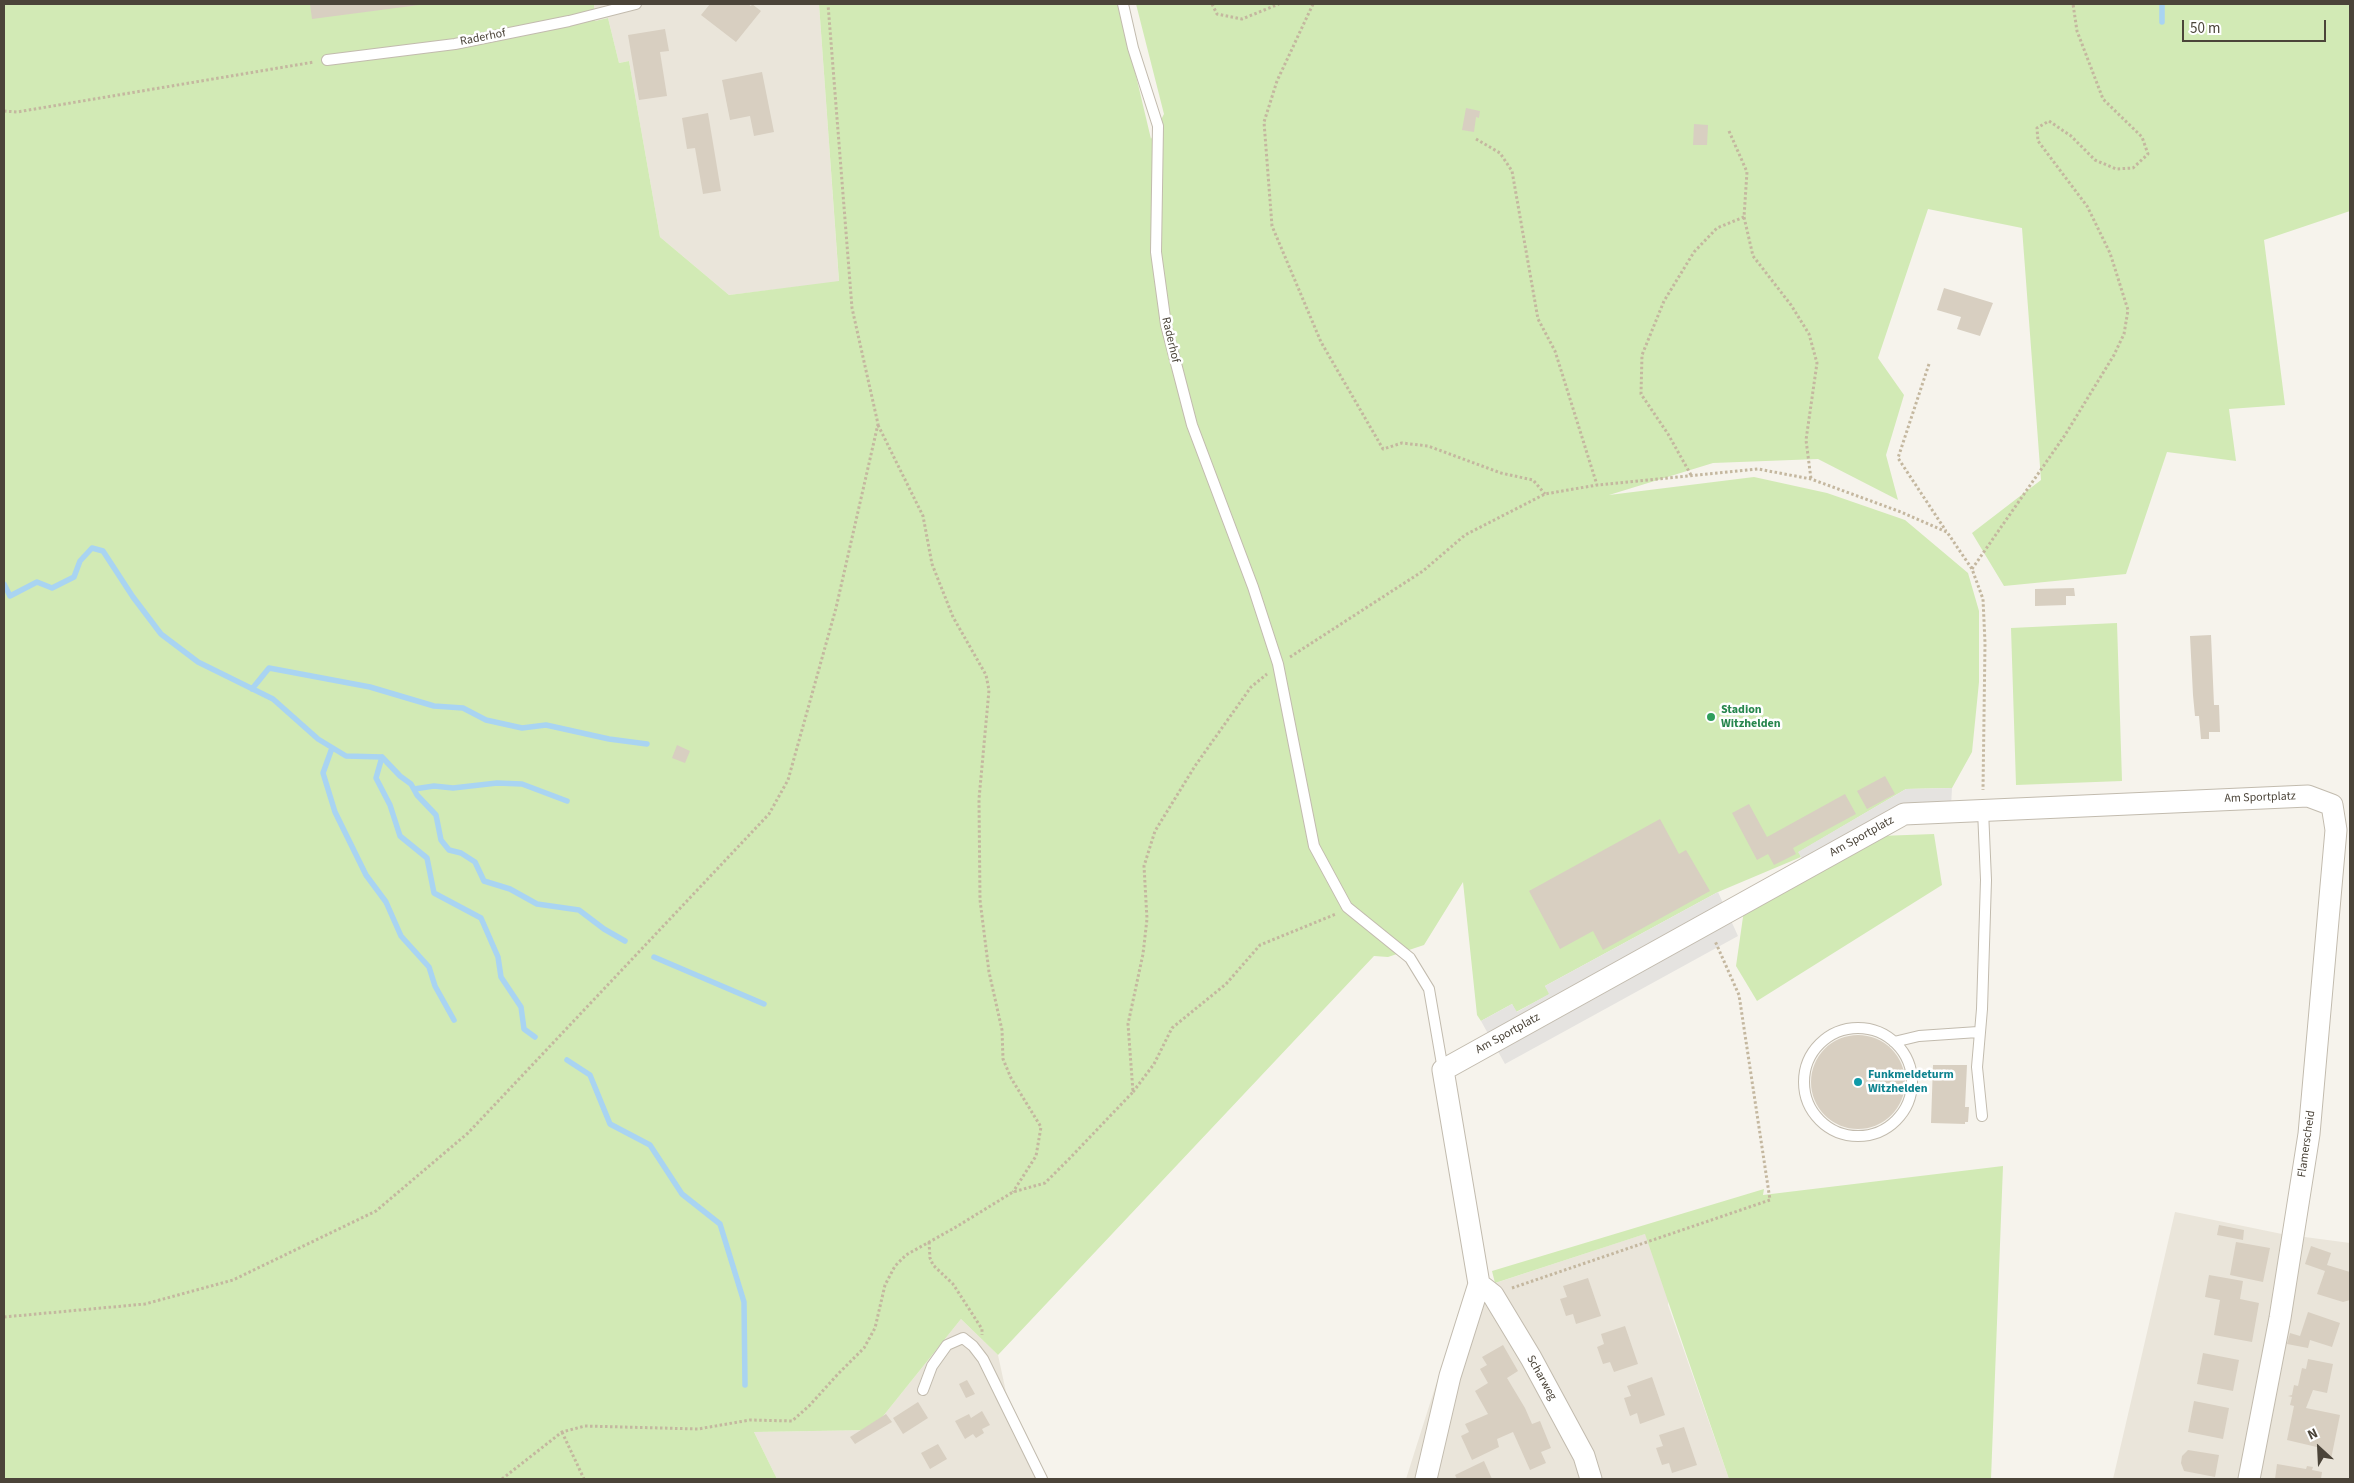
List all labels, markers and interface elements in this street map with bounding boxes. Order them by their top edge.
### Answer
scale bar [2184,10,2328,42]
text: 50 m [2190,18,2220,39]
street label: Raderhof [459,27,507,49]
street label: Raderhof [1158,316,1182,364]
place label: Stadion Witzhelden [1721,703,1781,731]
marker: Stadion Witzhelden [1705,711,1717,723]
street label: Am Sportplatz [2224,790,2296,806]
street label: Am Sportplatz [1827,813,1897,861]
street label: Am Sportplatz [1473,1010,1543,1058]
place label: Funkmeldeturm Witzhelden [1868,1068,1954,1096]
marker: Funkmeldeturm Witzhelden [1852,1076,1864,1088]
street label: Flamerscheid [2295,1110,2319,1178]
street label: Scharweg [1523,1353,1559,1403]
north arrow [2294,1423,2344,1473]
text: N [2304,1423,2321,1445]

